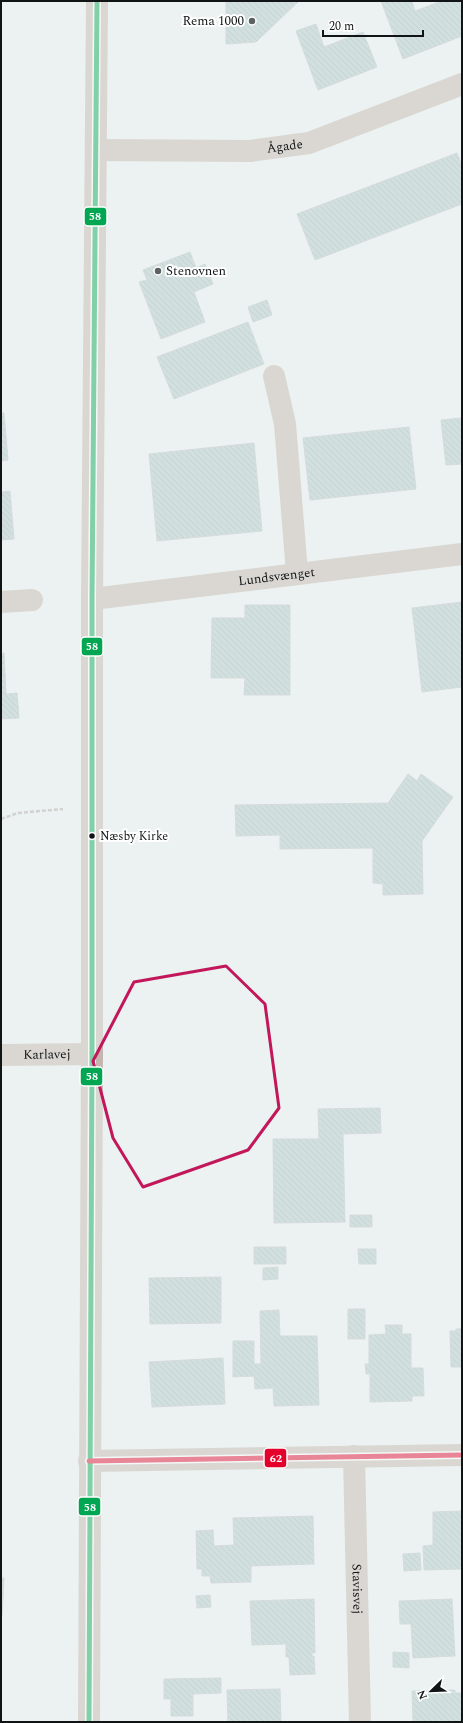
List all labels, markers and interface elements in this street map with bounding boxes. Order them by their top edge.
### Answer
place label: Rema 1000 [182,11,244,31]
scale bar [323,12,423,38]
marker: Rema 1000 [247,16,257,26]
text: 20 m [329,17,354,36]
street label: Ågade [265,134,304,159]
line badge: 58 [84,207,107,226]
text: 58 [89,208,101,225]
place label: Stenovnen [166,261,227,281]
marker: Stenovnen [153,266,163,276]
street label: Lundsvænget [237,562,317,591]
line badge: 58 [81,637,103,656]
text: 58 [86,638,98,655]
place label: Næsby Kirke [100,827,168,846]
marker: Næsby Kirke [87,831,97,841]
street label: Karlavej [23,1044,71,1065]
line badge: 58 [80,1067,103,1086]
text: 58 [86,1068,98,1085]
line badge: 62 [264,1448,287,1468]
text: 62 [270,1450,282,1467]
line badge: 58 [78,1497,101,1516]
text: 58 [84,1499,96,1516]
street label: Stavisvej [346,1563,368,1614]
north arrow [411,1671,451,1711]
text: N [413,1687,432,1702]

